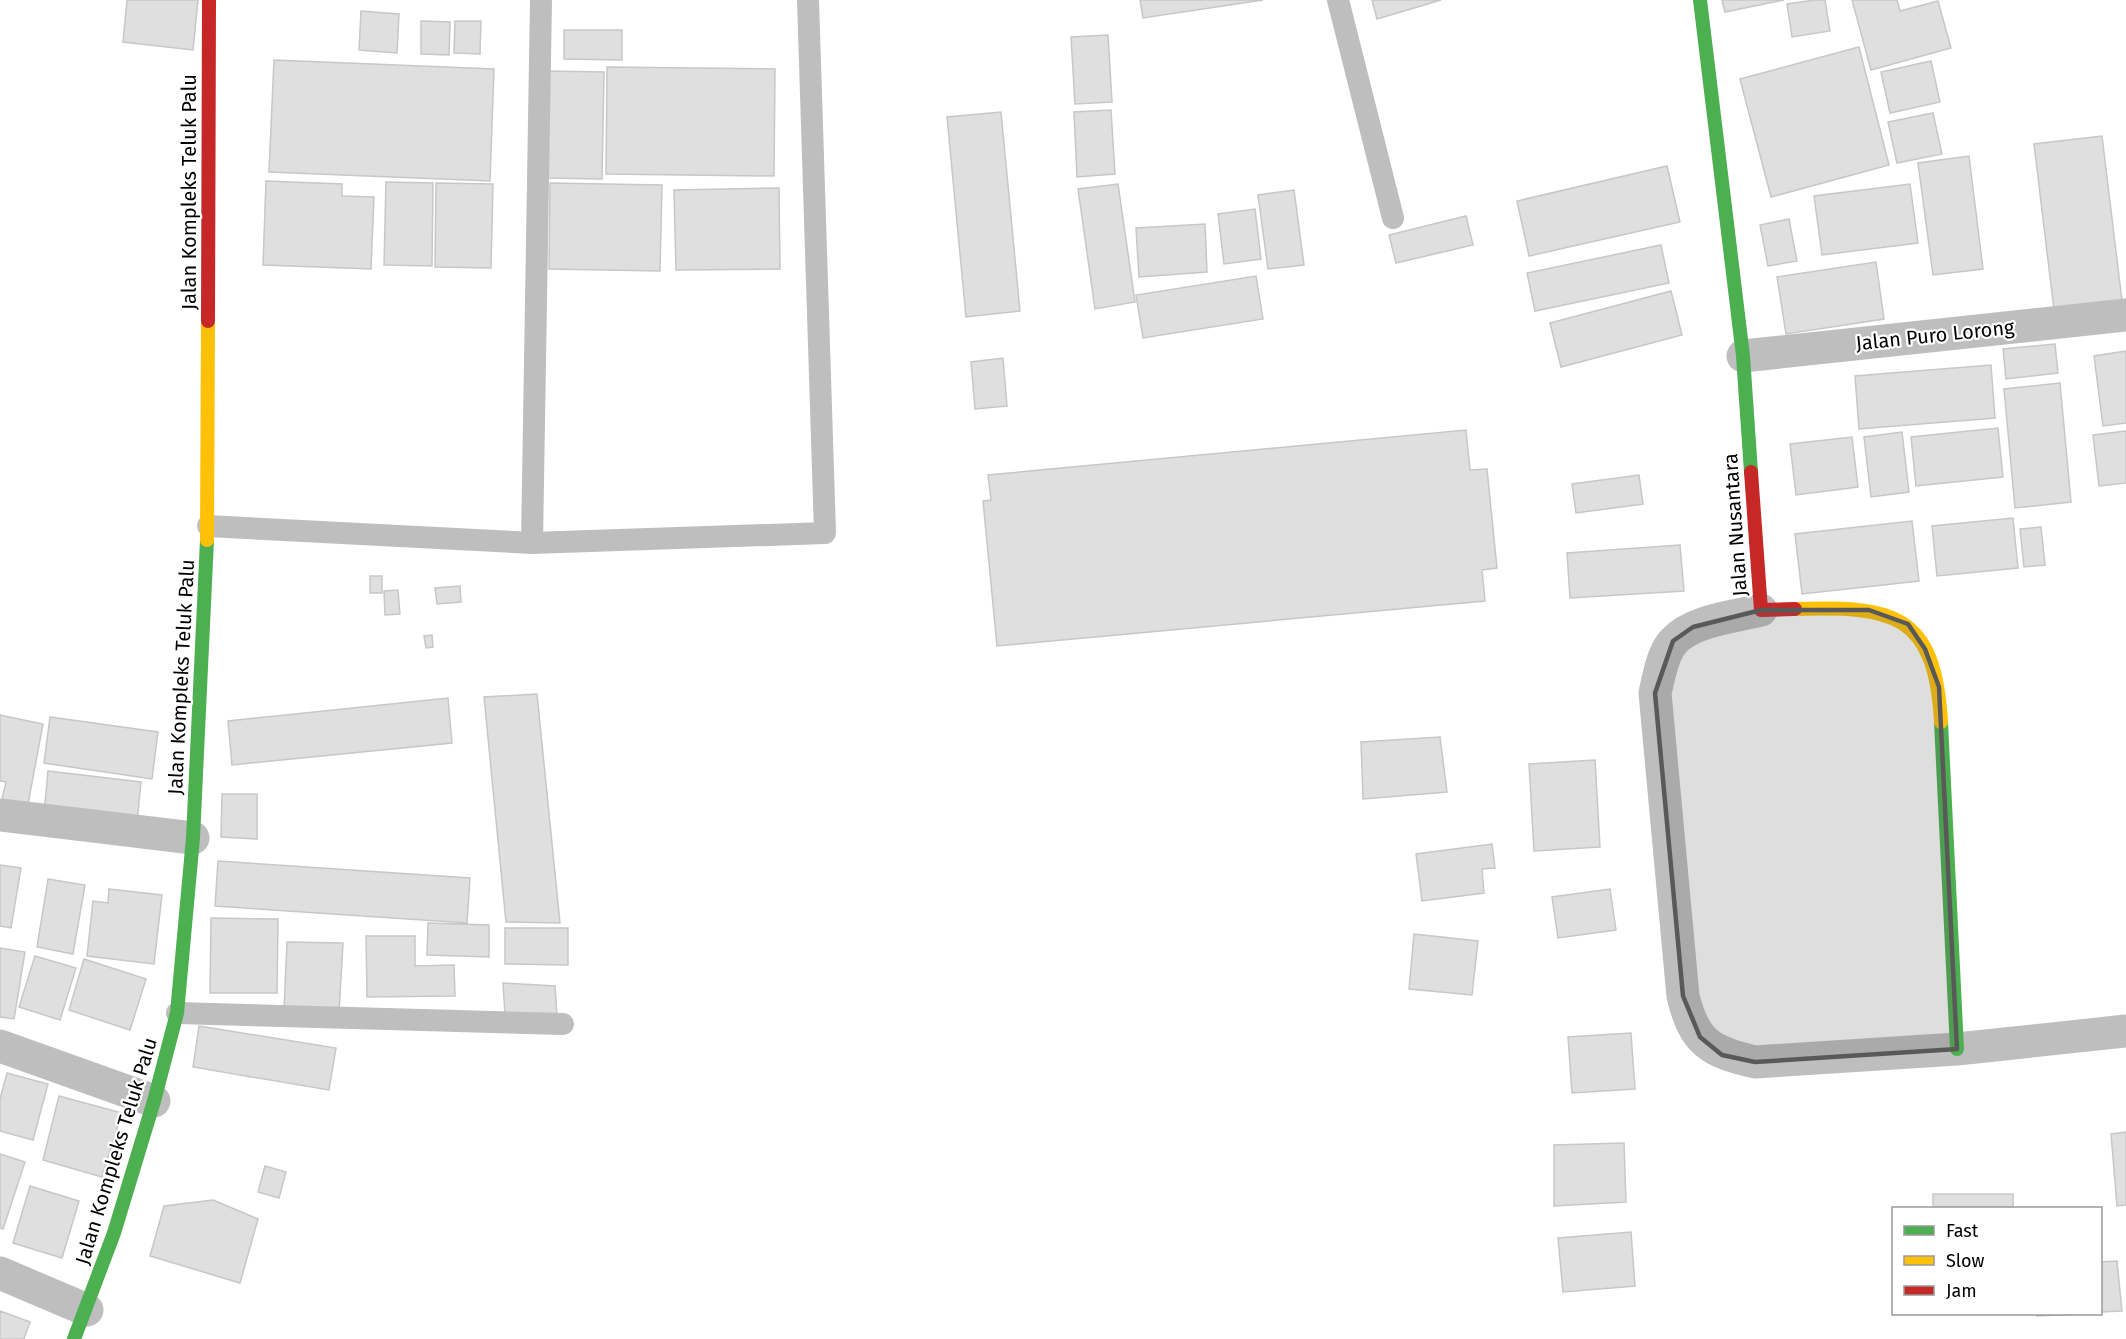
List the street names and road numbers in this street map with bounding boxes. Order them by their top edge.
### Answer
street label: Jalan Kompleks Teluk Palu [177,74,201,310]
street label: Jalan Puro Lorong [1855,315,2016,355]
street label: Jalan Nusantara [1718,453,1752,597]
street label: Jalan Kompleks Teluk Palu [163,559,199,795]
street label: Jalan Kompleks Teluk Palu [70,1035,162,1267]

